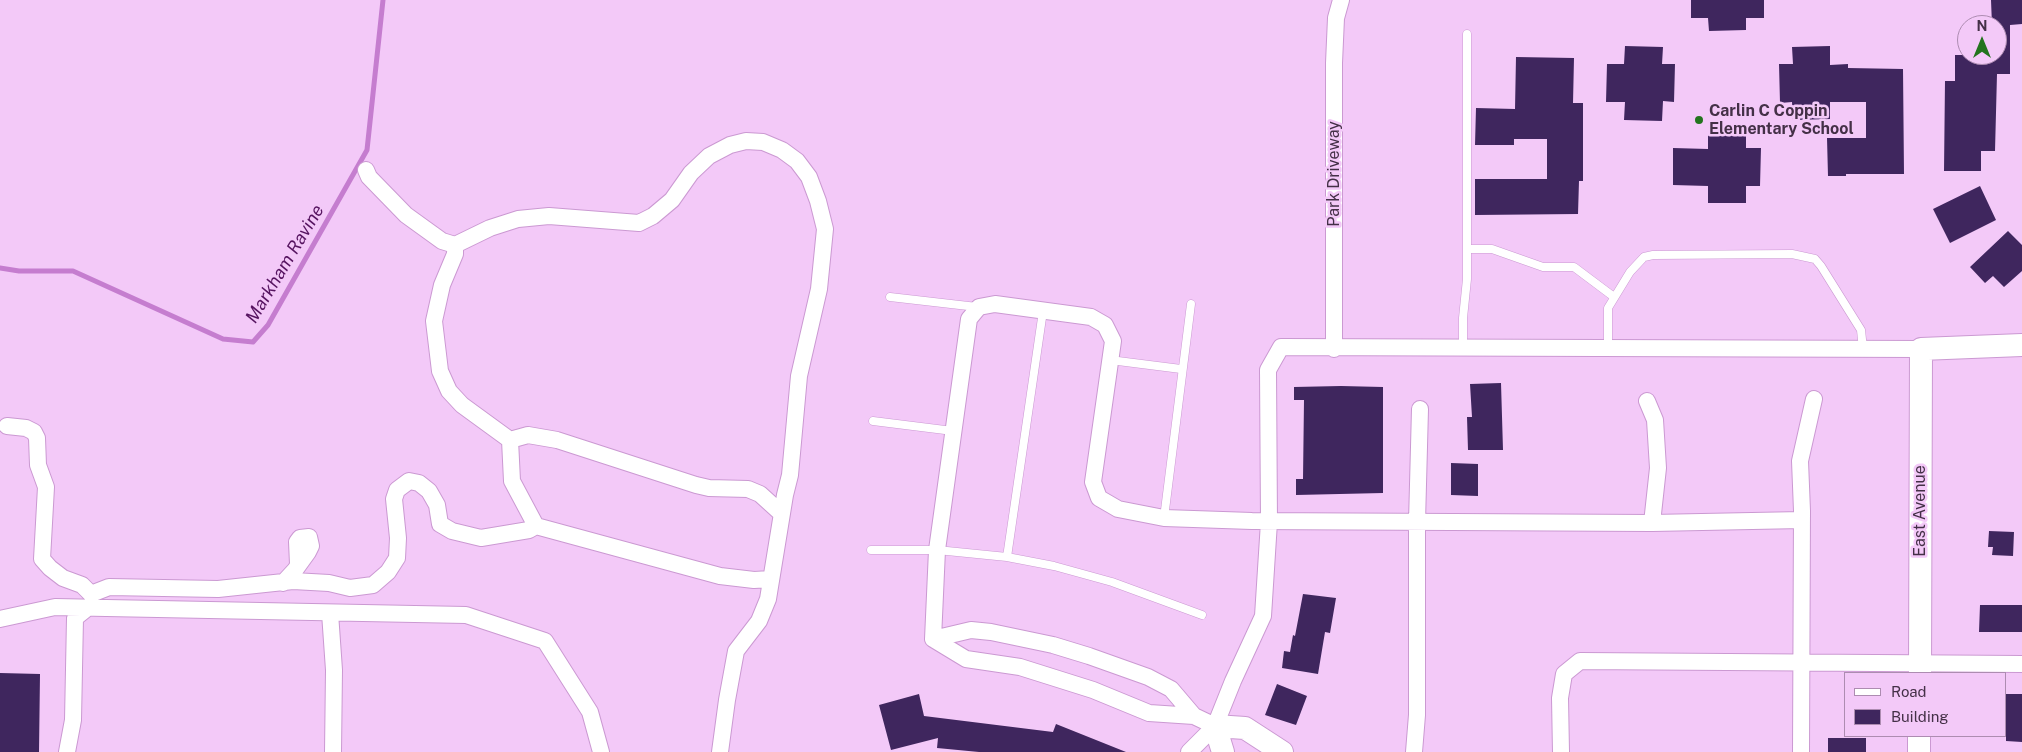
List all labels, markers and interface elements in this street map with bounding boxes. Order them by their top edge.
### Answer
north arrow [1957,15,2007,65]
text: N [1977,18,1987,34]
place label: Carlin C Coppin Elementary School [1709,101,1854,139]
marker: Carlin C Coppin Elementary School [1693,114,1705,126]
street label: Park Driveway [1324,121,1344,227]
water label: Markham Ravine [241,201,329,327]
street label: East Avenue [1910,465,1930,557]
legend [1844,672,2007,737]
text: Road [1891,683,1927,700]
text: Building [1891,708,1949,725]

